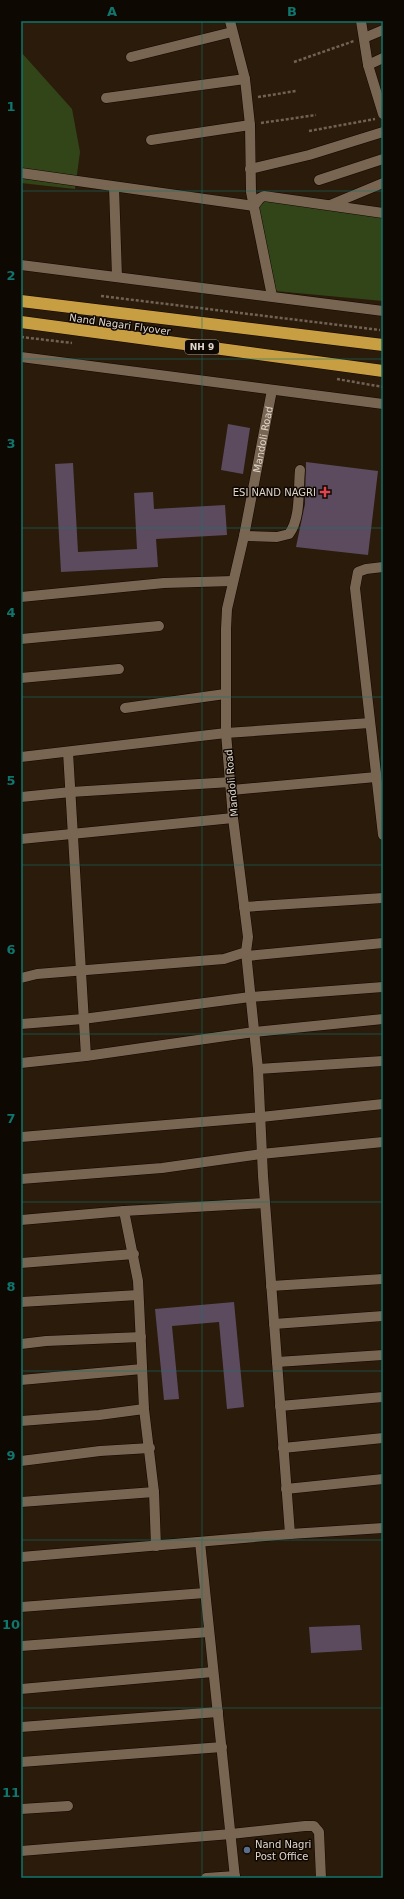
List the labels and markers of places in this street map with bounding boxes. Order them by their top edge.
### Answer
marker: ESI NAND NAGRI [319,486,331,498]
place label: ESI NAND NAGRI [233,487,316,498]
place label: Nand Nagri Post Office [255,1839,311,1862]
marker: Nand Nagri Post Office [242,1845,252,1855]

